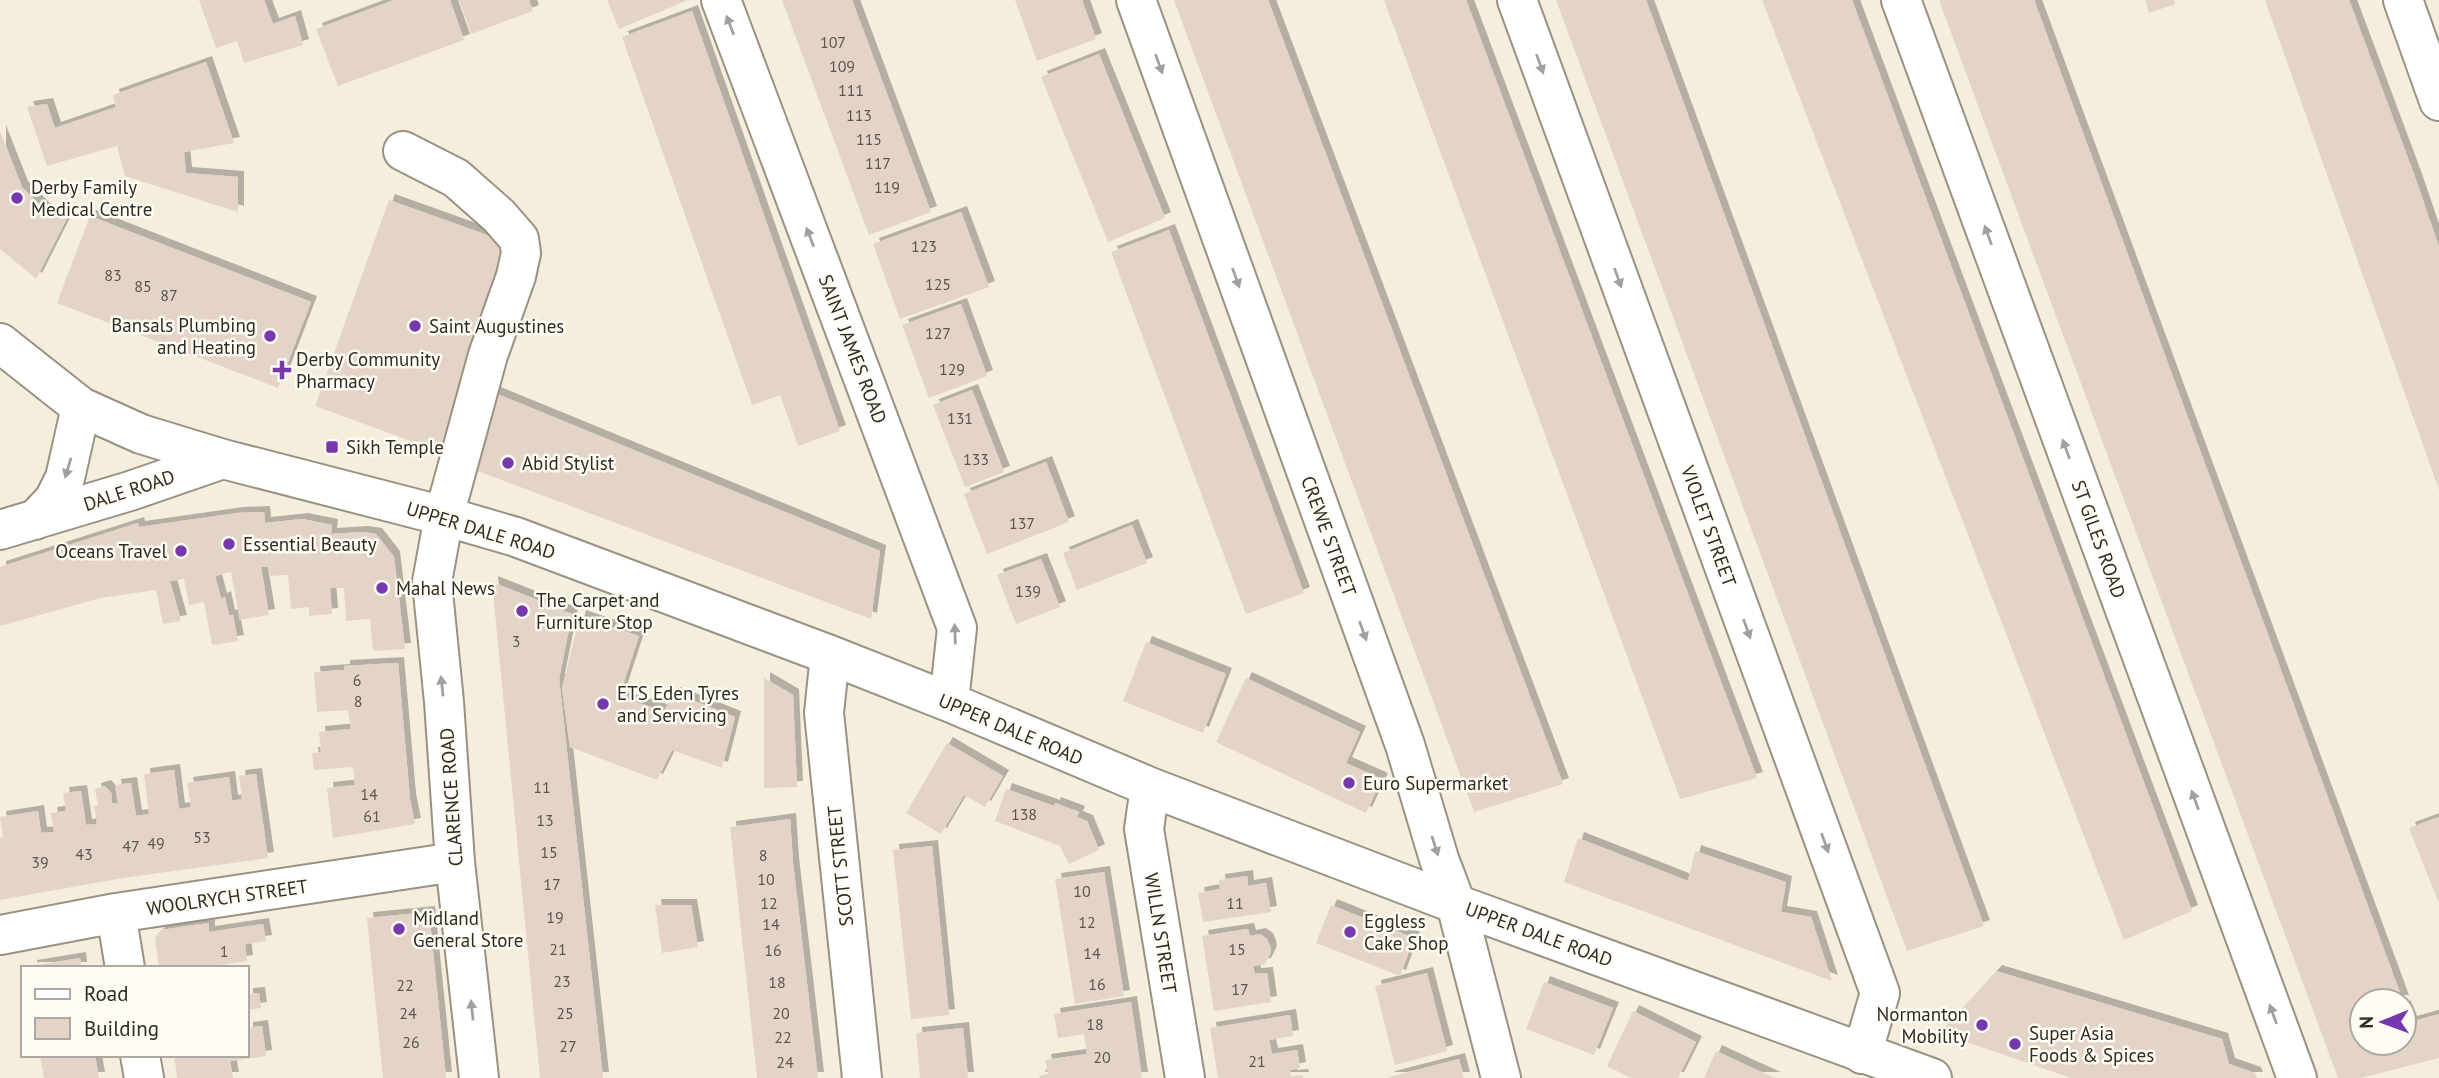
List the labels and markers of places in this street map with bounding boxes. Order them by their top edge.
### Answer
place label: Derby Family Medical Centre [31,175,152,221]
marker: Derby Family Medical Centre [9,190,25,206]
place label: Bansals Plumbing and Heating [111,313,256,359]
place label: Saint Augustines [429,314,564,338]
marker: Saint Augustines [407,318,423,334]
marker: Bansals Plumbing and Heating [262,328,278,344]
place label: Derby Community Pharmacy [296,347,440,393]
marker: Derby Community Pharmacy [274,362,290,378]
place label: Sikh Temple [346,435,444,459]
marker: Sikh Temple [324,439,340,455]
place label: Abid Stylist [522,451,615,475]
marker: Abid Stylist [500,455,516,471]
place label: Essential Beauty [243,532,377,556]
marker: Essential Beauty [221,536,237,552]
place label: Oceans Travel [55,539,167,563]
marker: Oceans Travel [173,543,189,559]
place label: Mahal News [396,576,495,600]
marker: Mahal News [374,580,390,596]
place label: The Carpet and Furniture Stop [536,588,660,634]
marker: The Carpet and Furniture Stop [514,603,530,619]
place label: ETS Eden Tyres and Servicing [617,681,739,727]
marker: ETS Eden Tyres and Servicing [595,696,611,712]
place label: Euro Supermarket [1363,771,1509,795]
marker: Euro Supermarket [1341,775,1357,791]
place label: Midland General Store [413,906,523,952]
place label: Eggless Cake Shop [1364,909,1449,955]
marker: Midland General Store [391,921,407,937]
marker: Eggless Cake Shop [1342,924,1358,940]
place label: Normanton Mobility [1877,1002,1968,1048]
marker: Normanton Mobility [1974,1017,1990,1033]
place label: Super Asia Foods & Spices [2029,1021,2154,1067]
marker: Super Asia Foods & Spices [2007,1036,2023,1052]

